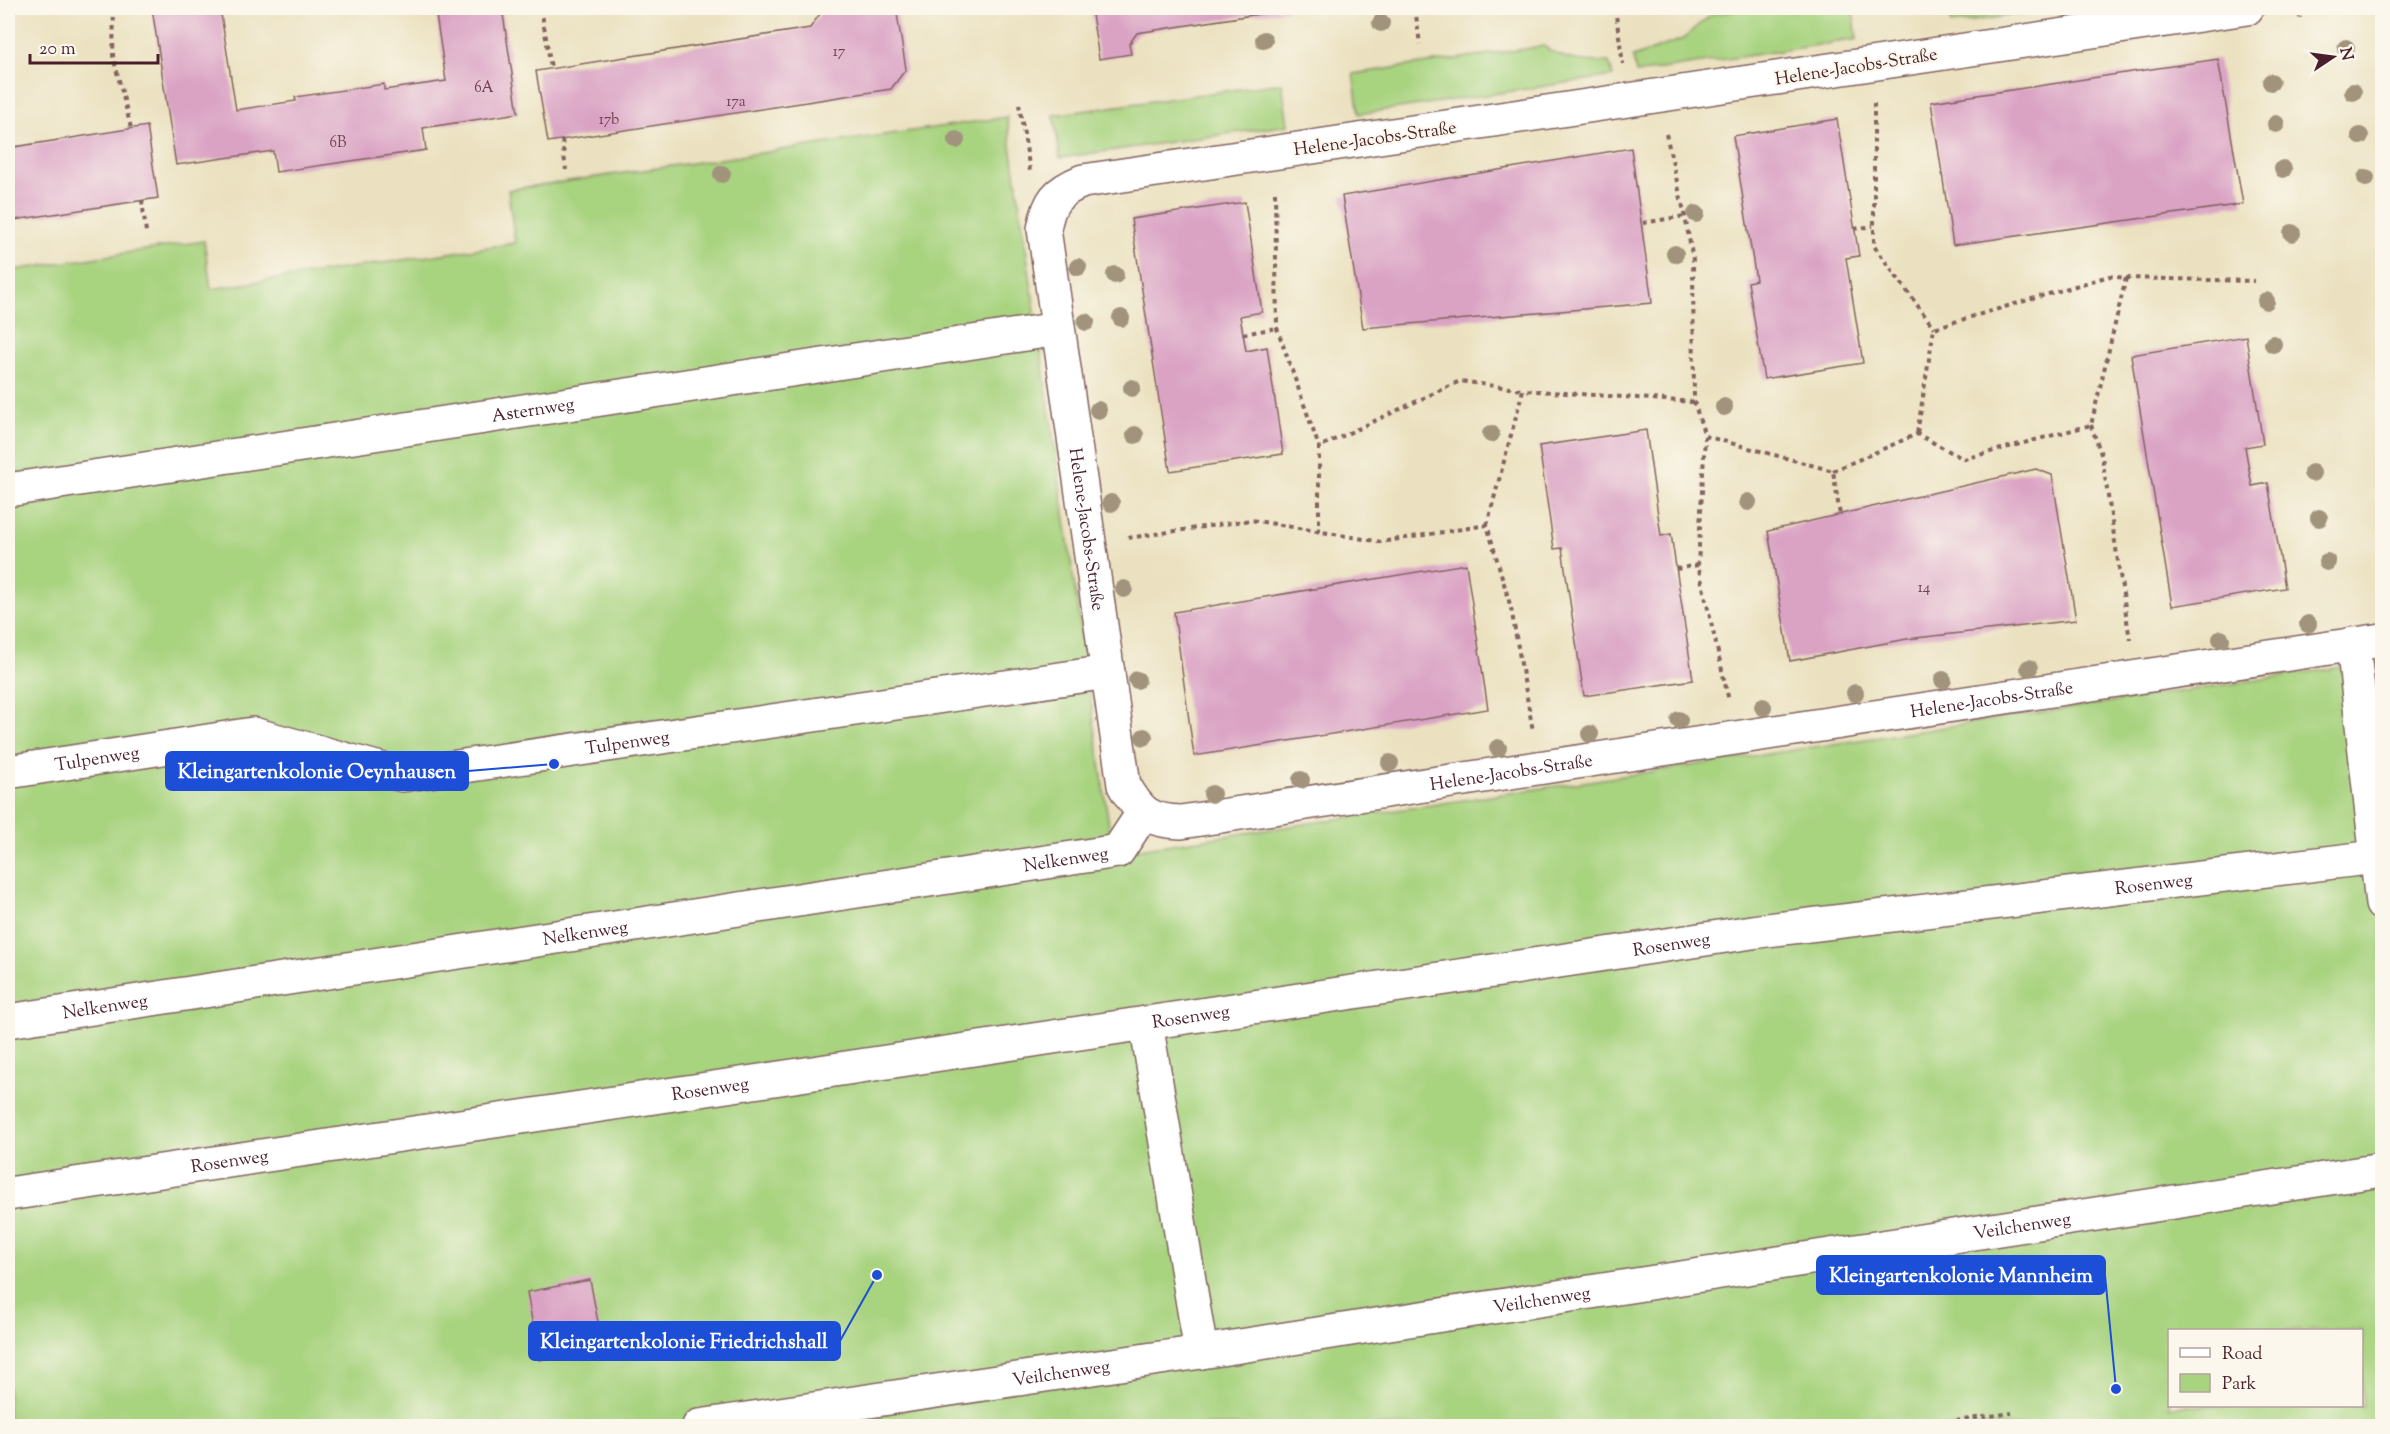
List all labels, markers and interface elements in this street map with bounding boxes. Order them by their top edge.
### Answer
scale bar [30,27,158,65]
north arrow [2303,27,2363,87]
text: 20 m [39,37,76,63]
house number: 17 [833,42,846,63]
street label: Helene-Jacobs-Straße [1773,42,1939,94]
text: N [2333,45,2358,63]
house number: 6A [474,78,494,99]
house number: 17a [726,92,746,113]
house number: 17b [599,110,619,131]
street label: Helene-Jacobs-Straße [1292,116,1458,164]
house number: 6B [330,133,347,154]
street label: Asternweg [490,392,576,431]
street label: Helene-Jacobs-Straße [1061,446,1110,613]
house number: 14 [1918,578,1931,599]
street label: Helene-Jacobs-Straße [1909,676,2075,726]
street label: Tulpenweg [584,725,672,763]
street label: Tulpenweg [53,741,141,780]
street label: Helene-Jacobs-Straße [1428,749,1595,799]
callout: Kleingartenkolonie Oeynhausen [166,752,468,790]
text: Kleingartenkolonie Oeynhausen [178,759,456,788]
street label: Nelkenweg [1022,842,1111,880]
street label: Rosenweg [2113,868,2194,903]
street label: Nelkenweg [541,915,630,954]
street label: Rosenweg [1631,927,1712,965]
street label: Nelkenweg [61,989,150,1027]
street label: Rosenweg [1151,1000,1232,1037]
street label: Rosenweg [670,1072,751,1109]
street label: Rosenweg [189,1144,271,1181]
street label: Veilchenweg [1972,1207,2073,1248]
callout: Kleingartenkolonie Mannheim [1817,1256,2105,1294]
text: Kleingartenkolonie Mannheim [1829,1263,2093,1292]
street label: Veilchenweg [1491,1281,1593,1322]
callout: Kleingartenkolonie Friedrichshall [529,1322,840,1360]
text: Kleingartenkolonie Friedrichshall [540,1329,828,1358]
legend [2168,1329,2363,1407]
text: Road [2222,1342,2262,1368]
street label: Veilchenweg [1011,1355,1112,1395]
text: Park [2222,1372,2257,1398]

